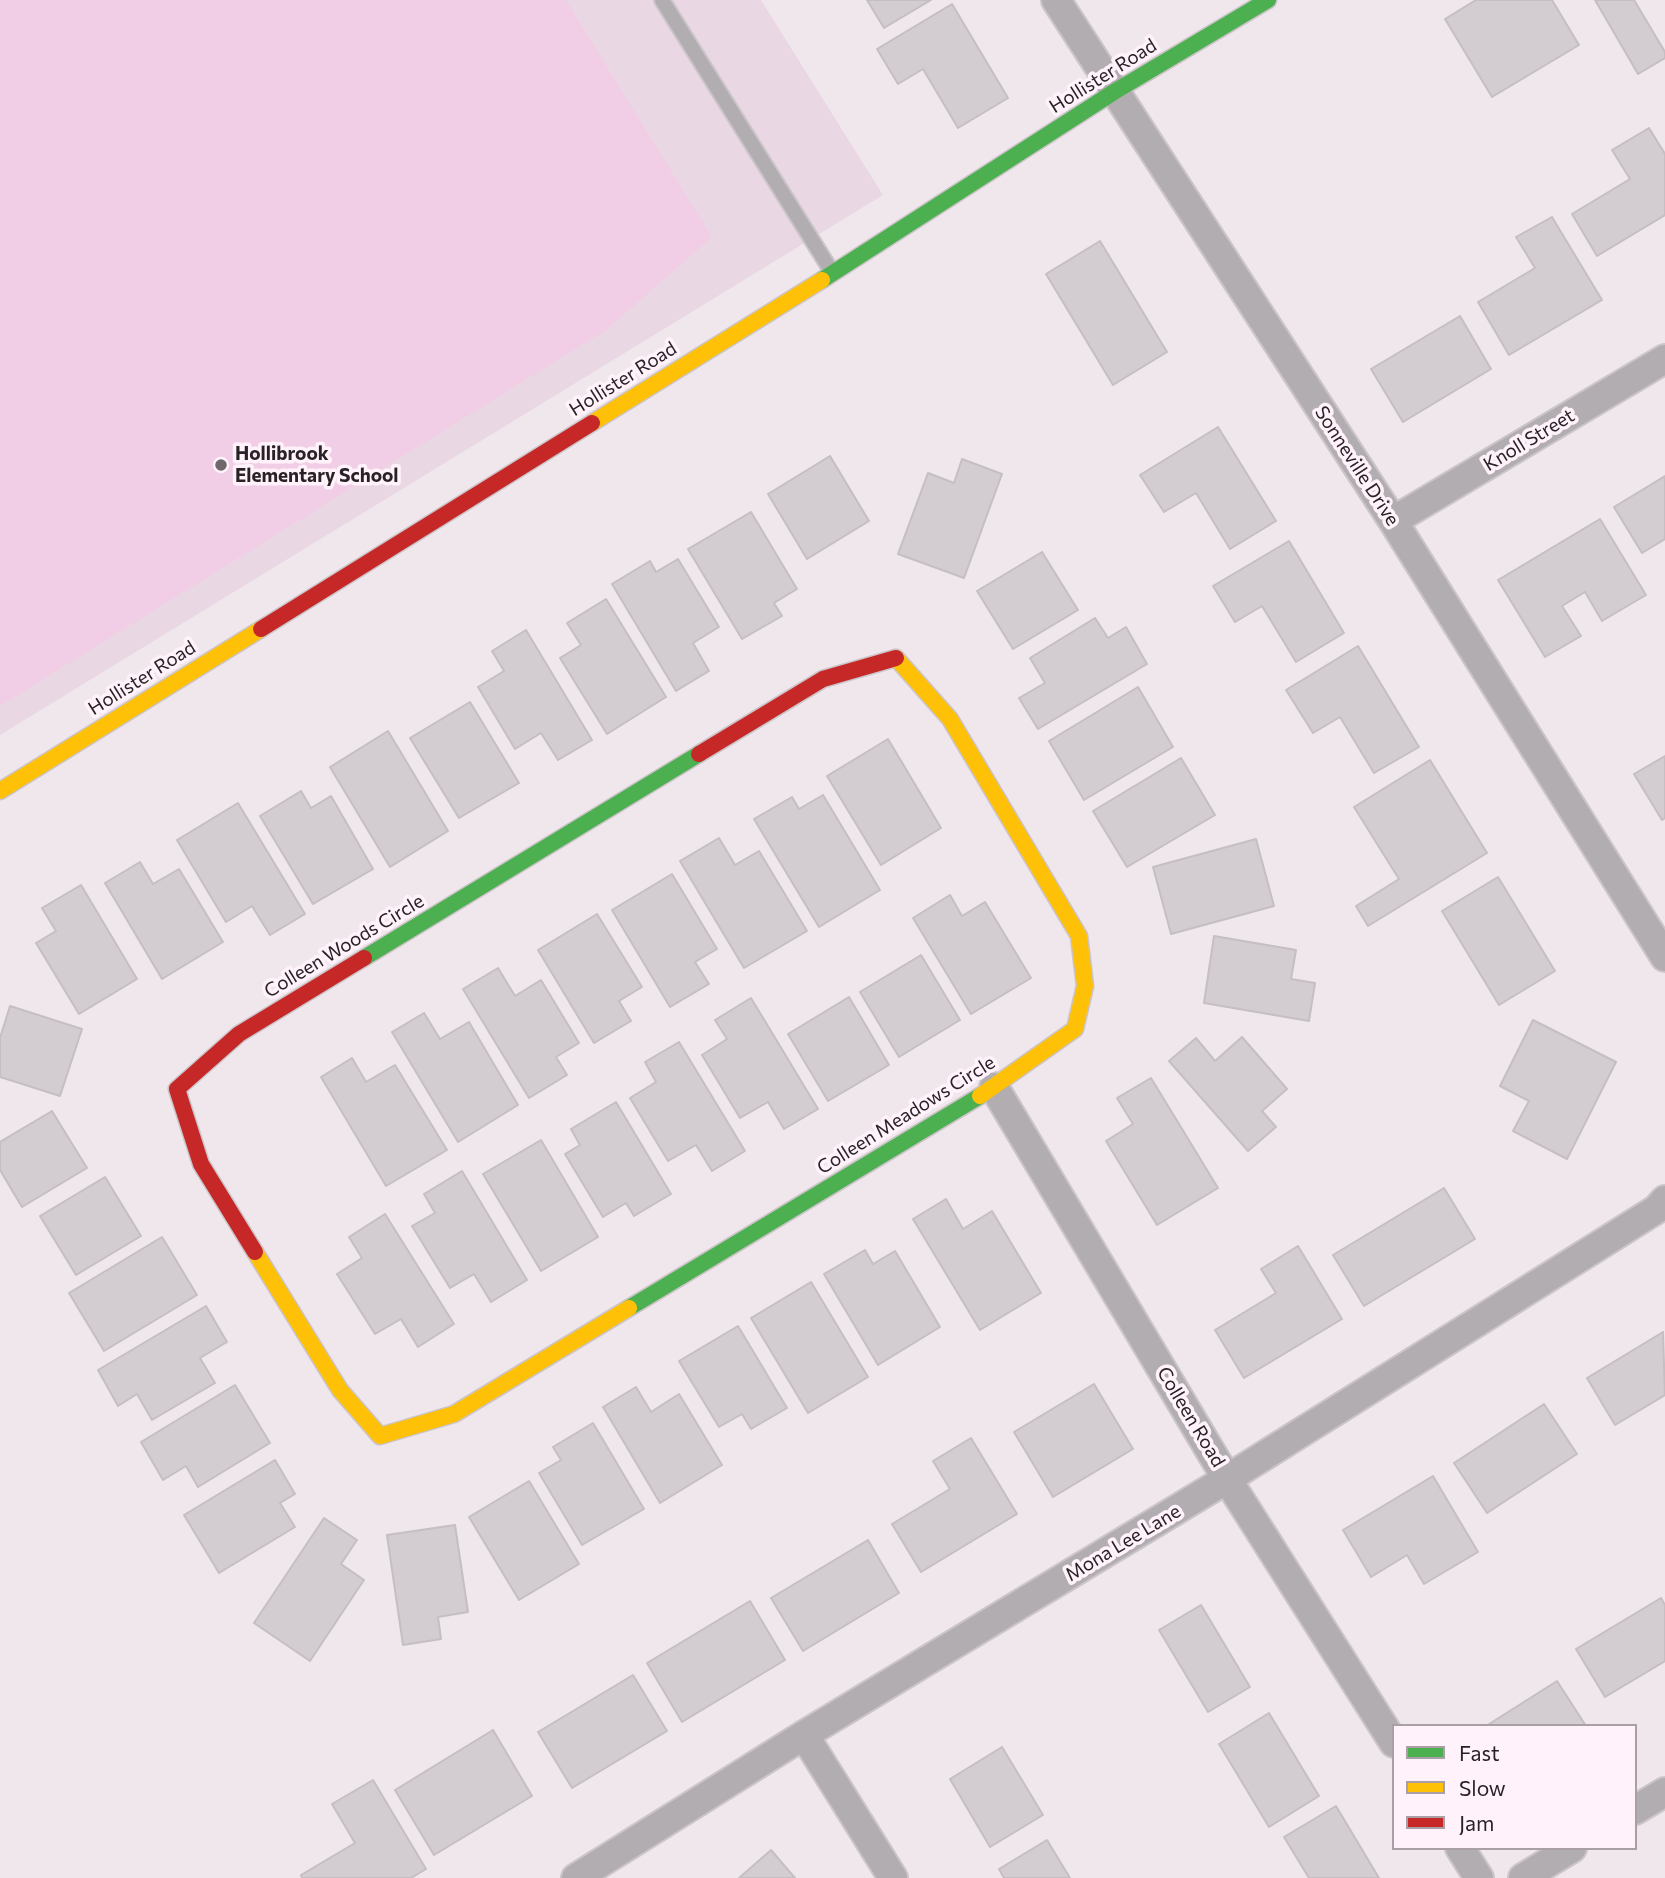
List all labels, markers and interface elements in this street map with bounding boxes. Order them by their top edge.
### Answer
street label: Hollister Road [1045,34,1161,118]
street label: Hollister Road [565,337,681,421]
street label: Sonneville Drive [1310,402,1404,530]
street label: Knoll Street [1479,404,1579,476]
place label: Hollibrook Elementary School [235,443,399,487]
marker: Hollibrook Elementary School [213,457,229,473]
street label: Hollister Road [84,636,200,720]
street label: Colleen Woods Circle [260,889,428,1003]
street label: Colleen Meadows Circle [813,1051,999,1179]
street label: Colleen Road [1152,1363,1230,1471]
street label: Mona Lee Lane [1061,1500,1185,1586]
legend [1392,1724,1637,1850]
text: Fast [1459,1740,1500,1765]
text: Slow [1459,1775,1506,1800]
text: Jam [1459,1810,1494,1835]

